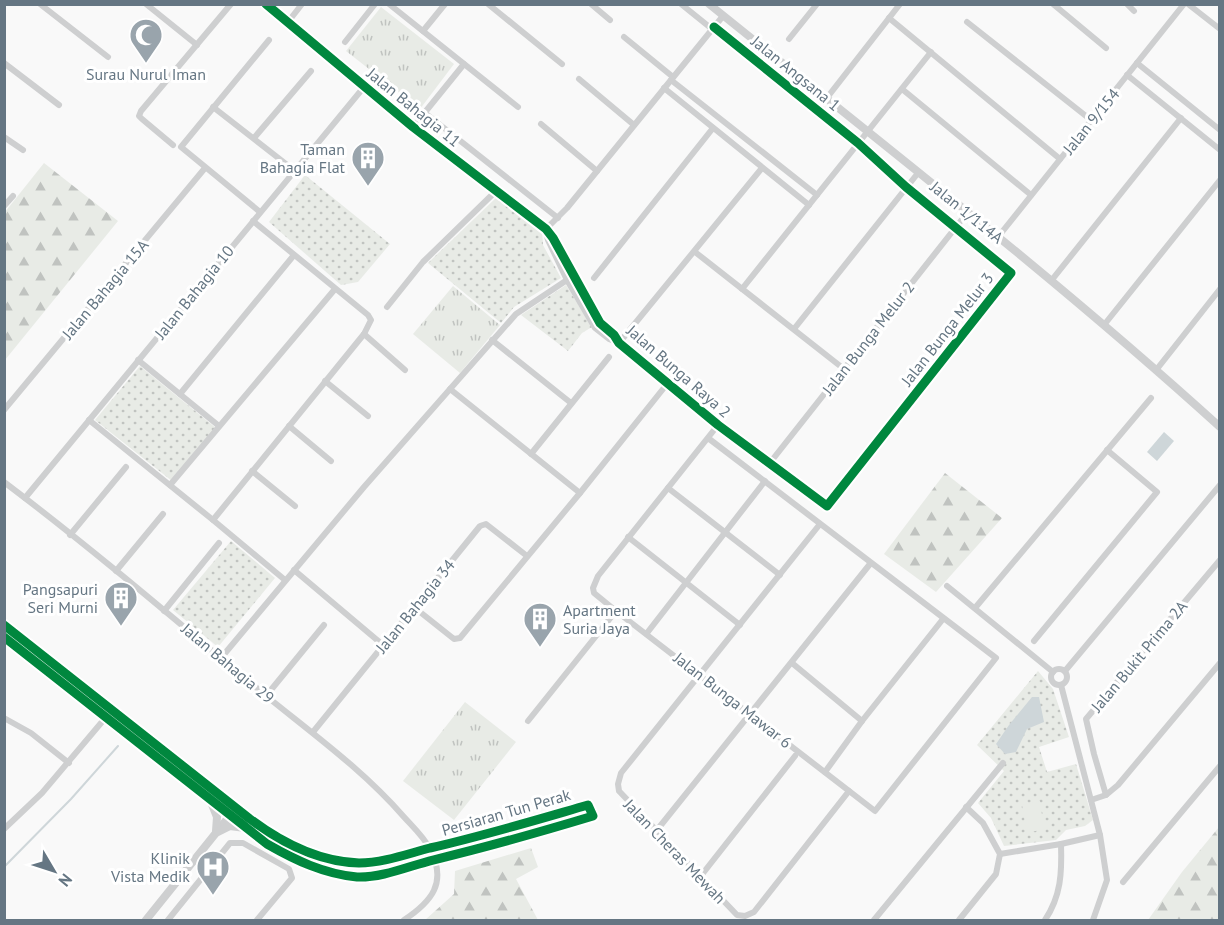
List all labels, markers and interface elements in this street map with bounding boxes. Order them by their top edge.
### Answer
mosque icon: Surau Nurul Iman [128,17,164,64]
street label: Jalan Angsana 1 [747,30,845,115]
street label: Jalan Bahagia 11 [362,62,465,151]
place label: Surau Nurul Iman [86,64,206,84]
street label: Jalan 9/154 [1058,84,1124,159]
place label: Taman Bahagia Flat [260,139,346,177]
building icon: Taman Bahagia Flat [350,140,386,187]
street label: Jalan 1/114A [926,176,1008,248]
street label: Jalan Bahagia 15A [57,235,153,344]
street label: Jalan Bahagia 10 [149,241,238,344]
street label: Jalan Bunga Melur 3 [896,268,997,390]
street label: Jalan Bunga Melur 2 [817,277,918,399]
street label: Jalan Bunga Raya 2 [622,320,735,422]
street label: Jalan Bahagia 34 [370,555,459,658]
place label: Pangsapuri Seri Murni [23,579,98,617]
building icon: Pangsapuri Seri Murni [103,580,139,627]
street label: Jalan Bukit Prima 2A [1086,596,1192,717]
place label: Apartment Suria Jaya [563,600,636,638]
building icon: Apartment Suria Jaya [522,601,558,648]
street label: Jalan Bahagia 29 [177,618,278,708]
street label: Jalan Bunga Mawar 6 [669,647,796,752]
street label: Persiaran Tun Perak [439,784,573,840]
street label: Jalan Cheras Mewah [619,794,730,907]
north arrow [24,841,84,901]
place label: Klinik Vista Medik [110,848,190,886]
hospital icon: Klinik Vista Medik [195,849,231,896]
text: N [55,870,77,891]

